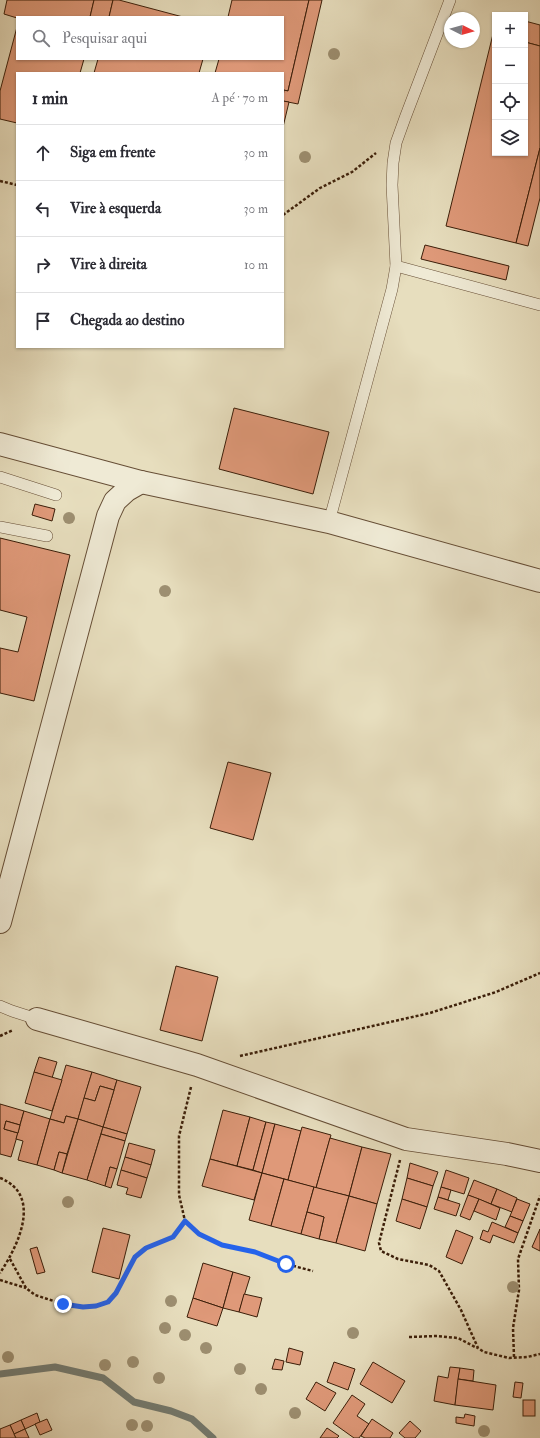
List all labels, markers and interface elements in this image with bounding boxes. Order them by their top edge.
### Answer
north arrow [444,12,480,48]
map controls [492,12,528,156]
button: + [492,12,528,48]
search box [16,16,284,60]
icon: search [30,27,52,49]
text: Pesquisar aqui [62,29,147,48]
button: − [492,48,528,84]
button: locate [492,84,528,120]
text: 1 min [32,88,68,109]
text: A pé · 70 m [212,90,268,106]
button: layers [492,120,528,156]
icon: ahead [32,142,54,164]
text: Siga em frente [70,143,156,162]
text: 30 m [244,145,268,161]
icon: left [32,198,54,220]
text: Vire à esquerda [70,199,161,218]
text: 30 m [244,201,268,217]
icon: right [32,254,54,276]
text: Vire à direita [70,255,147,274]
text: 10 m [244,257,268,273]
icon: arrive [32,310,54,332]
text: Chegada ao destino [70,311,185,330]
route start [277,1255,295,1273]
route end [54,1295,72,1313]

